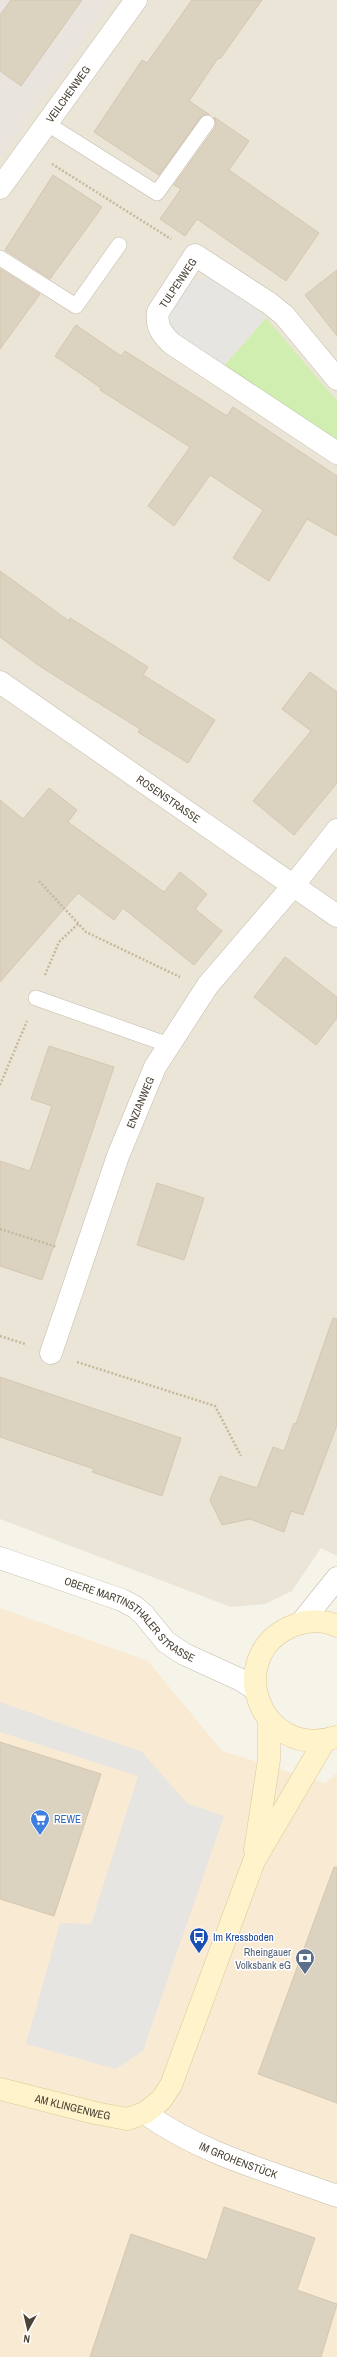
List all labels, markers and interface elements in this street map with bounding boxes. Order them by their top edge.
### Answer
street label: VEILCHENWEG [43,63,93,125]
street label: TULPENWEG [156,255,200,311]
street label: ROSENSTRASSE [134,772,203,826]
street label: ENZIANWEG [123,1075,157,1130]
street label: OBERE MARTINSTHALER STRASSE [62,1574,197,1665]
supermarket icon: REWE [29,1808,51,1836]
place label: REWE [54,1812,81,1826]
bus stop icon: Im Kressboden [188,1926,210,1954]
place label: Im Kressboden [213,1930,274,1944]
place label: Rheingauer Volksbank eG [235,1945,291,1972]
bank icon: Rheingauer Volksbank eG [294,1947,316,1975]
street label: AM KLINGENWEG [33,2091,112,2123]
street label: IM GROHENSTÜCK [197,2139,279,2182]
north arrow [8,2309,48,2349]
text: N [22,2332,31,2346]

